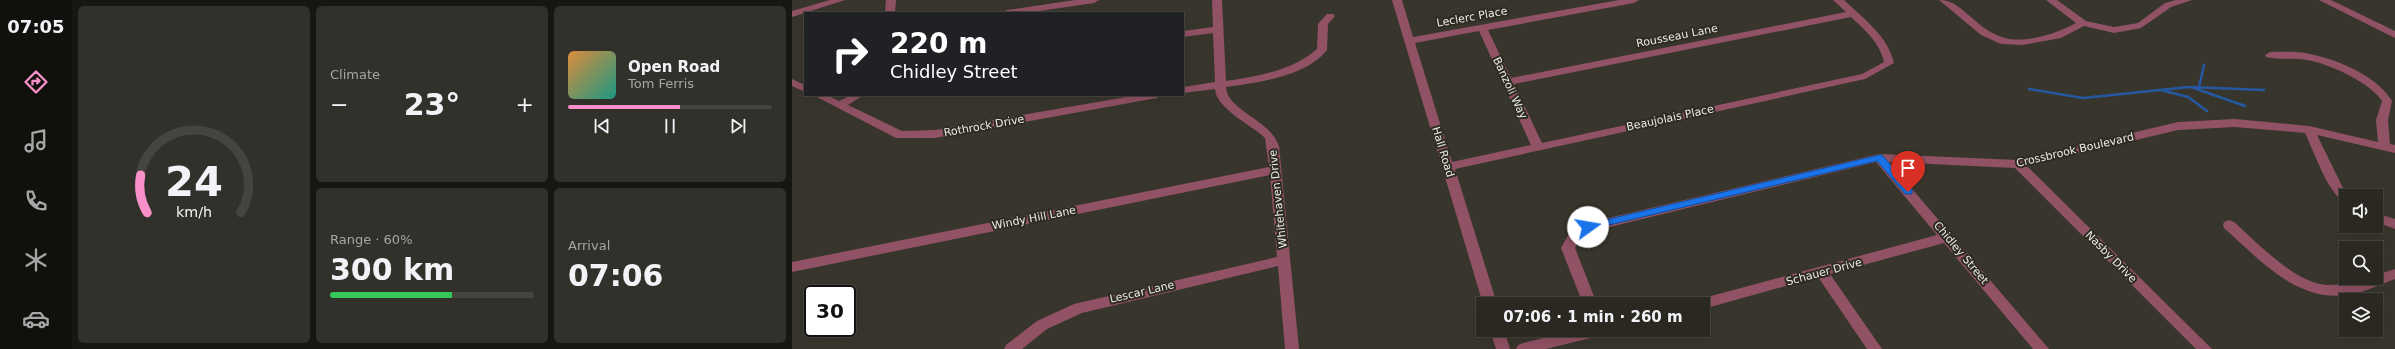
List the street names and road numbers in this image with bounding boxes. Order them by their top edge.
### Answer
street label: Leclerc Place [1436,4,1509,30]
street label: Rousseau Lane [1635,22,1719,50]
street label: Banzoli Way [1490,55,1530,121]
street label: Beaujolais Place [1625,102,1715,134]
street label: Rothrock Drive [943,112,1025,139]
street label: Hall Road [1429,125,1457,179]
street label: Crossbrook Boulevard [2015,130,2135,170]
street label: Whitehaven Drive [1266,149,1290,249]
street label: Windy Hill Lane [991,203,1077,233]
street label: Chidley Street [1931,219,1991,288]
street label: Nasby Drive [2083,229,2139,285]
street label: Schauer Drive [1785,256,1863,288]
street label: Lescar Lane [1108,278,1176,306]

